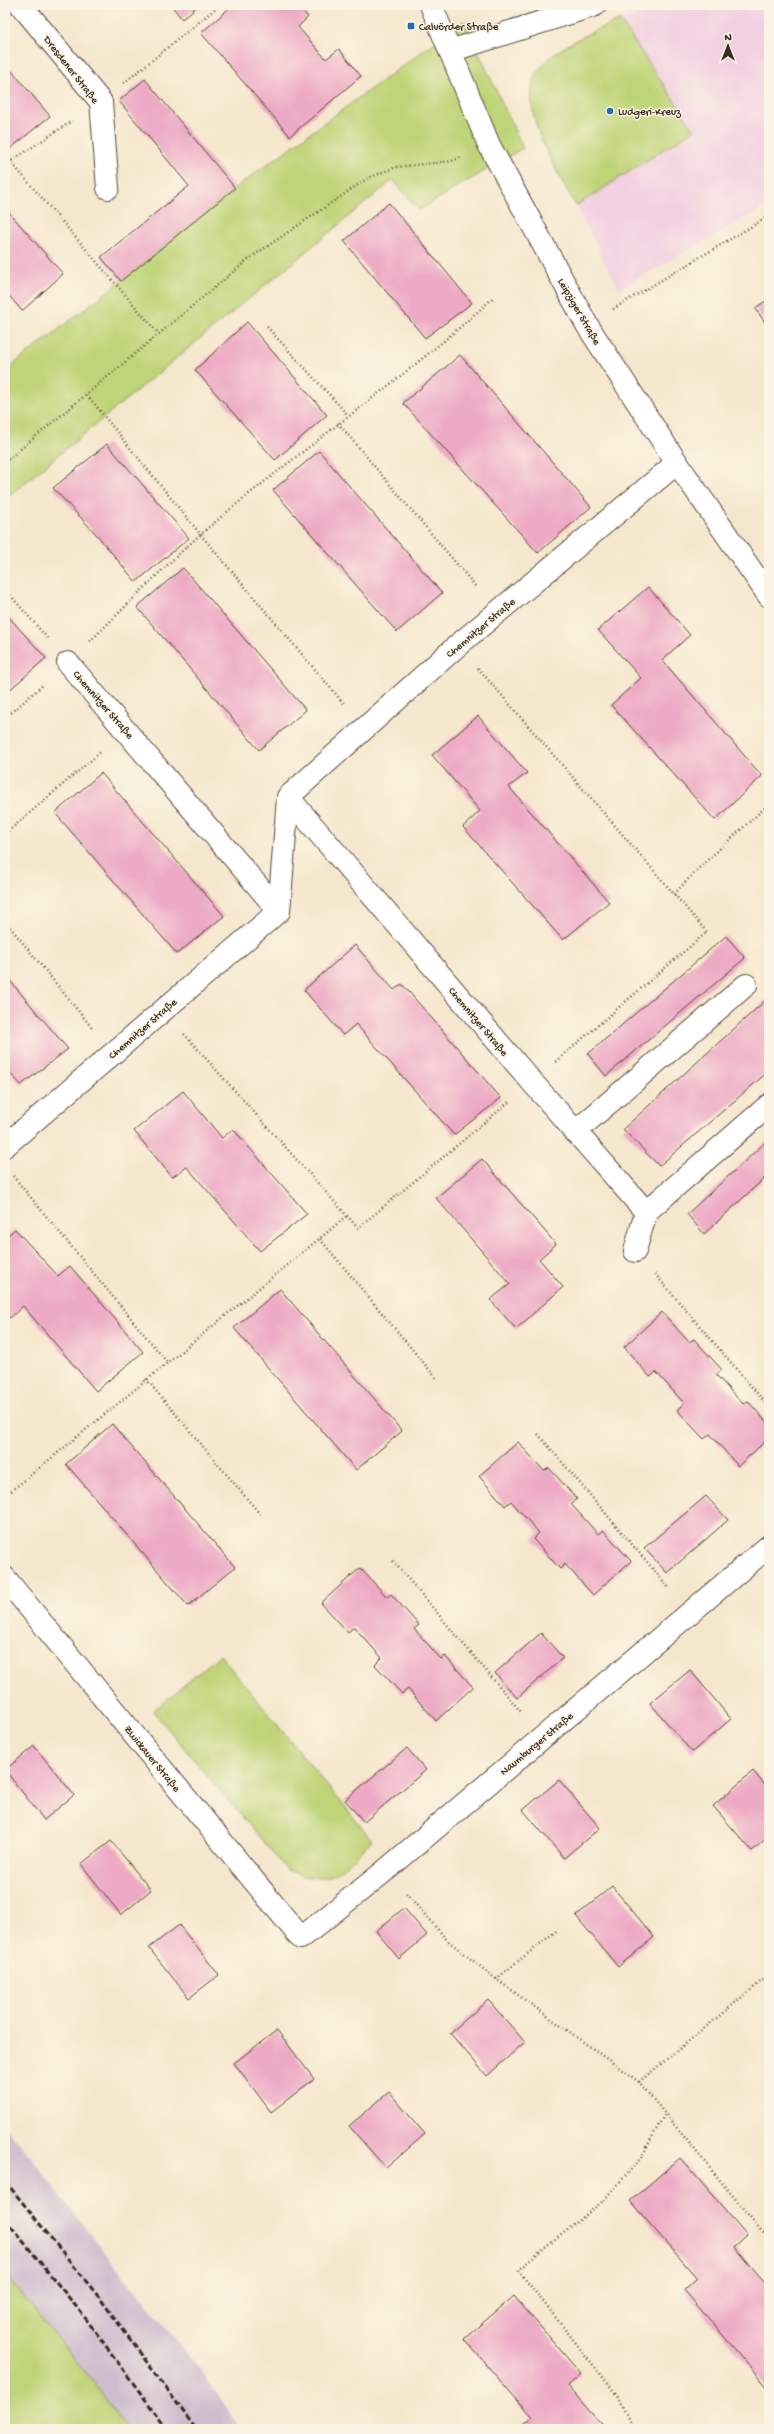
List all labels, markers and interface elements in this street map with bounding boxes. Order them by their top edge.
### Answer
marker: Calvörder Straße [406,21,416,31]
place label: Calvörder Straße [419,22,499,34]
north arrow [708,26,748,66]
text: N [724,32,732,44]
street label: Dresdener Straße [40,33,101,107]
marker: Ludgeri-Kreuz [605,106,615,116]
place label: Ludgeri-Kreuz [618,107,682,119]
street label: Leipziger Straße [554,276,602,348]
street label: Chemnitzer Straße [444,596,518,661]
street label: Chemnitzer Straße [70,669,136,742]
street label: Chemnitzer Straße [445,985,510,1059]
street label: Chemnitzer Straße [107,996,180,1062]
street label: Naumburger Straße [498,1710,576,1779]
street label: Zwickauer Straße [121,1724,182,1795]

